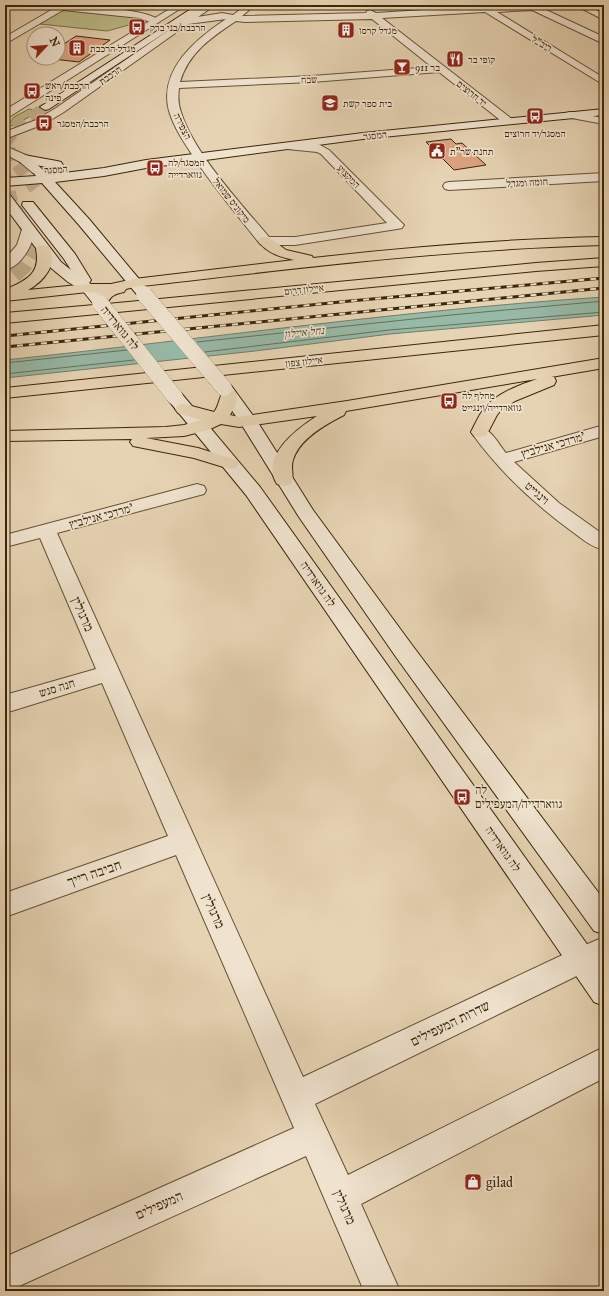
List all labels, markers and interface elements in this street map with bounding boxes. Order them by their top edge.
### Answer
bus stop icon: הרכבת/בני ברק [127,17,147,37]
building icon: מגדל קרסו [336,20,356,40]
place label: הרכבת/בני ברק [150,22,206,34]
place label: מגדל קרסו [359,25,397,37]
north arrow [26,26,66,66]
street label: ריב"ל [529,33,554,55]
text: N [47,35,63,49]
building icon: מגדל הרכבת [67,38,87,58]
place label: מגדל הרכבת [90,43,136,55]
restaurant icon: קופי בר [445,49,465,69]
place label: קופי בר [468,54,495,66]
bar icon: בר 911 [392,57,412,77]
place label: בר 911 [415,62,440,74]
street label: הרכבת [97,64,124,88]
street label: שבח [301,74,318,86]
street label: יד חרוצים [454,78,489,110]
place label: הרכבת/ראש פינה [45,80,89,104]
bus stop icon: הרכבת/ראש פינה [22,81,42,101]
school or university icon: בית ספר קשת [320,93,340,113]
place label: בית ספר קשת [343,98,392,110]
bus stop icon: המסגר/יד חרוצים [525,106,545,126]
street label: הצפירה [171,111,194,142]
bus stop icon: הרכבת/המסגר [34,113,54,133]
place label: הרכבת/המסגר [57,118,109,130]
place label: המסגר/יד חרוצים [504,128,566,140]
street label: המסגר [363,129,388,143]
public building icon: תחנת שר"ת [427,141,447,161]
place label: תחנת שר"ת [450,146,493,158]
place label: המסגר/לה גווארדייה [168,157,205,181]
bus stop icon: המסגר/לה גווארדייה [145,158,165,178]
street label: המקצוע [334,162,362,191]
street label: המסגר [44,163,68,177]
street label: מיקוניס שמואל [210,176,252,225]
street label: חומה ומגדל [506,176,548,190]
street label: איילון דרום [284,282,325,298]
street label: לה גווארדיה [98,303,142,353]
water label: נחל איילון [283,324,326,341]
street label: איילון צפון [285,354,323,370]
place label: מחלף לה גווארדייה/וינגייט [462,390,523,414]
bus stop icon: מחלף לה גווארדייה/וינגייט [439,391,459,411]
street label: מרדכי אנילביץ' [519,429,587,461]
street label: וינגייט [522,479,552,507]
street label: מרדכי אנילביץ' [67,501,135,531]
street label: לה גווארדיה [297,558,339,610]
street label: מרגולין [67,594,98,634]
street label: חנה סנש [37,676,77,700]
place label: לה גווארדייה/המעפילים [475,783,562,811]
bus stop icon: לה גווארדייה/המעפילים [452,787,472,807]
street label: לה גווארדיה [482,823,524,875]
street label: חביבה רייך [65,856,124,891]
street label: מרגולין [198,891,229,931]
street label: שדרות המעפילים [408,997,493,1050]
shop icon: gilad [463,1172,483,1192]
place label: gilad [486,1174,513,1191]
street label: המעפילים [133,1187,186,1223]
street label: מרגולין [329,1187,360,1227]

